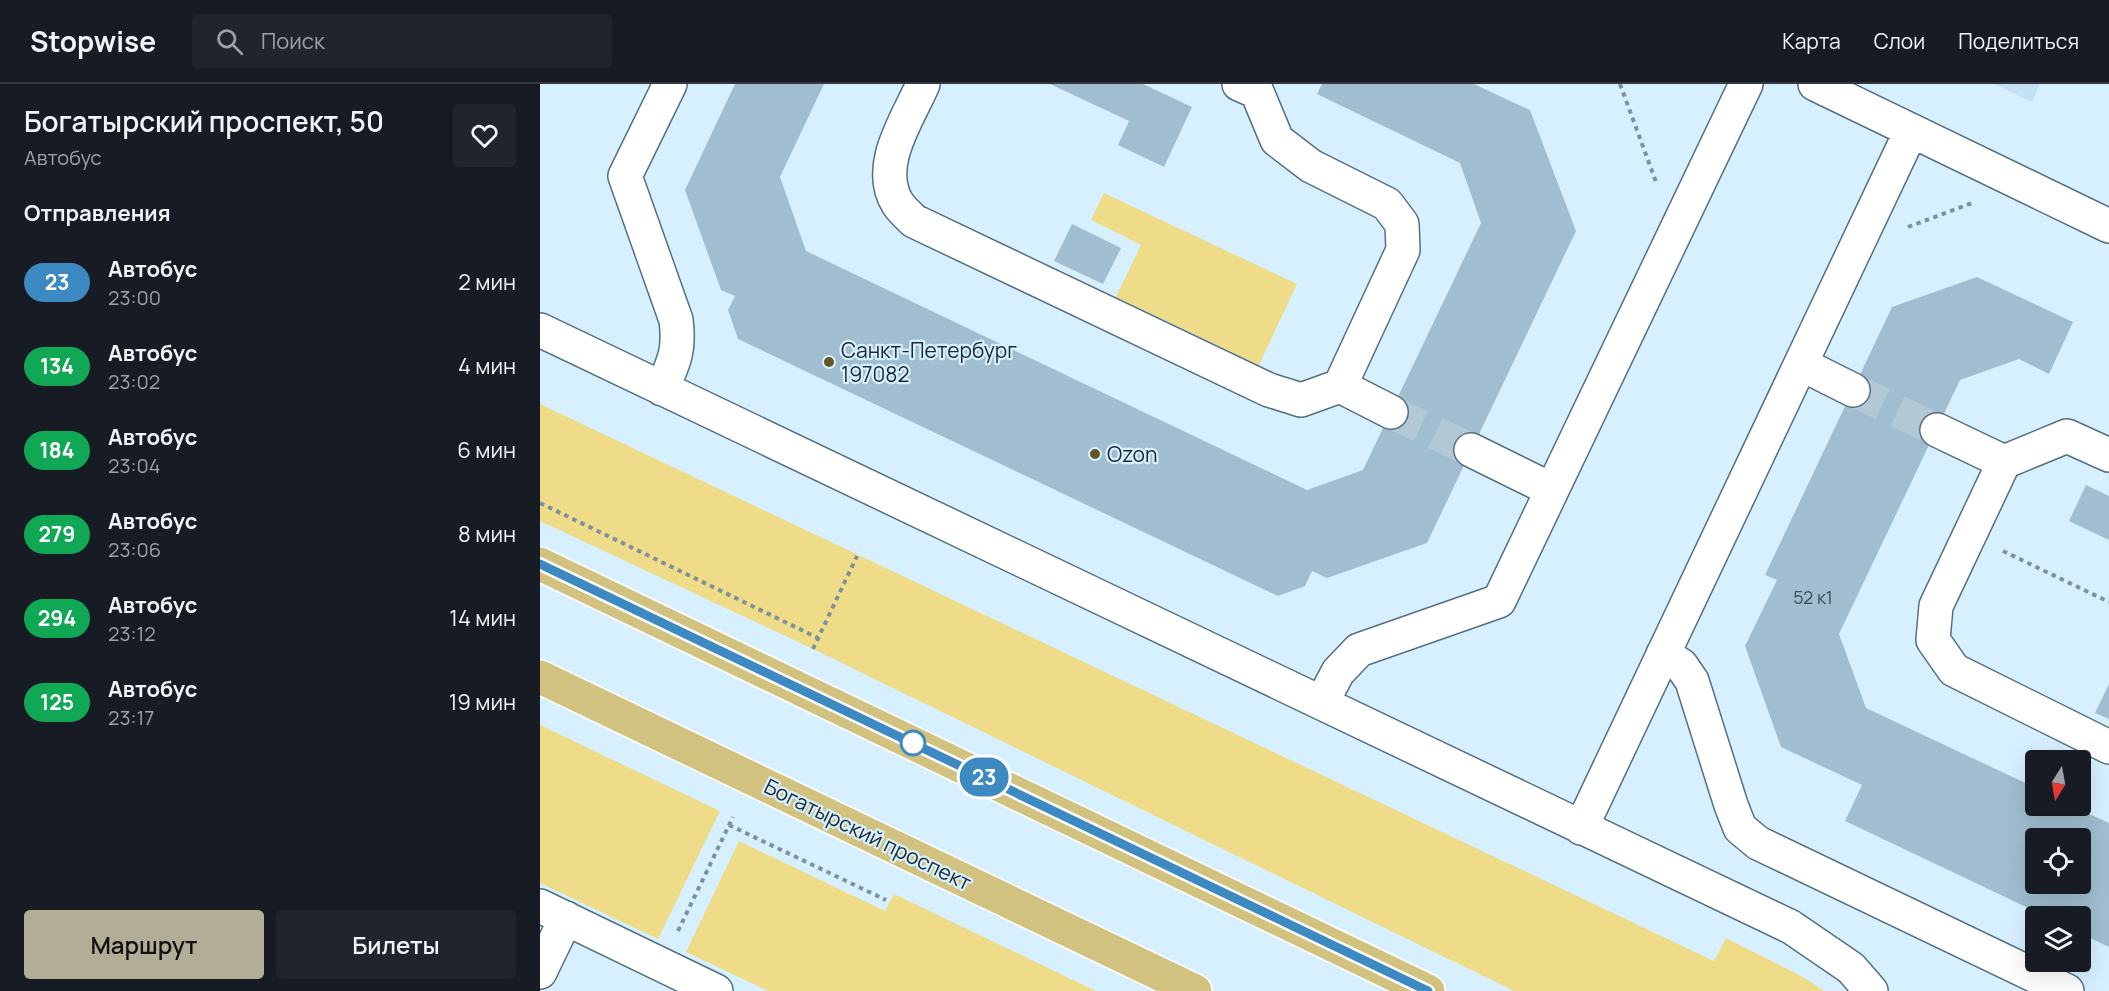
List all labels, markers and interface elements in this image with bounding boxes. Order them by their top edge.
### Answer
search box [192,14,612,68]
text: Stopwise [30,22,156,60]
icon: search [213,25,246,58]
text: Поиск [261,26,325,56]
text: Карта [1782,27,1841,55]
text: Слои [1874,27,1925,55]
text: Поделиться [1958,27,2079,55]
text: Богатырский проспект, 50 [24,102,384,140]
button: heart [453,104,516,167]
text: Автобус [24,144,102,171]
text: Отправления [24,198,171,228]
text: Автобус [108,254,197,284]
text: 2 мин [458,267,516,297]
text: 23 [45,268,69,296]
text: 23:00 [108,284,161,311]
place label: Санкт-Петербург 197082 [841,336,1017,388]
text: Автобус [108,338,197,368]
text: 4 мин [458,351,516,381]
text: 134 [40,352,74,380]
marker: Санкт-Петербург 197082 [822,355,836,369]
text: 23:02 [108,368,160,395]
text: Автобус [108,422,197,452]
text: 6 мин [457,435,516,465]
text: 184 [40,436,74,464]
place label: Ozon [1107,440,1157,468]
marker: Ozon [1088,447,1102,461]
text: 23:04 [108,452,160,479]
text: Автобус [108,506,197,536]
text: 8 мин [458,519,516,549]
text: 279 [39,520,75,548]
text: 23:06 [108,536,161,563]
house number: 52 к1 [1793,585,1833,609]
text: Автобус [108,590,197,620]
text: 14 мин [449,603,516,633]
text: 294 [38,604,76,632]
text: 23:12 [108,620,156,647]
text: Автобус [108,674,197,704]
text: 19 мин [449,687,516,717]
text: 125 [40,688,74,716]
text: 23:17 [108,704,154,731]
unlabelled marker [900,730,926,756]
north arrow [2025,750,2091,816]
map controls [2025,750,2091,972]
line badge: 23 [957,758,1011,796]
text: 23 [972,763,996,791]
street label: Богатырский проспект [760,772,977,897]
button: locate [2025,828,2091,894]
button: layers [2025,906,2091,972]
button: Маршрут [24,910,264,979]
button: Билеты [276,910,516,979]

